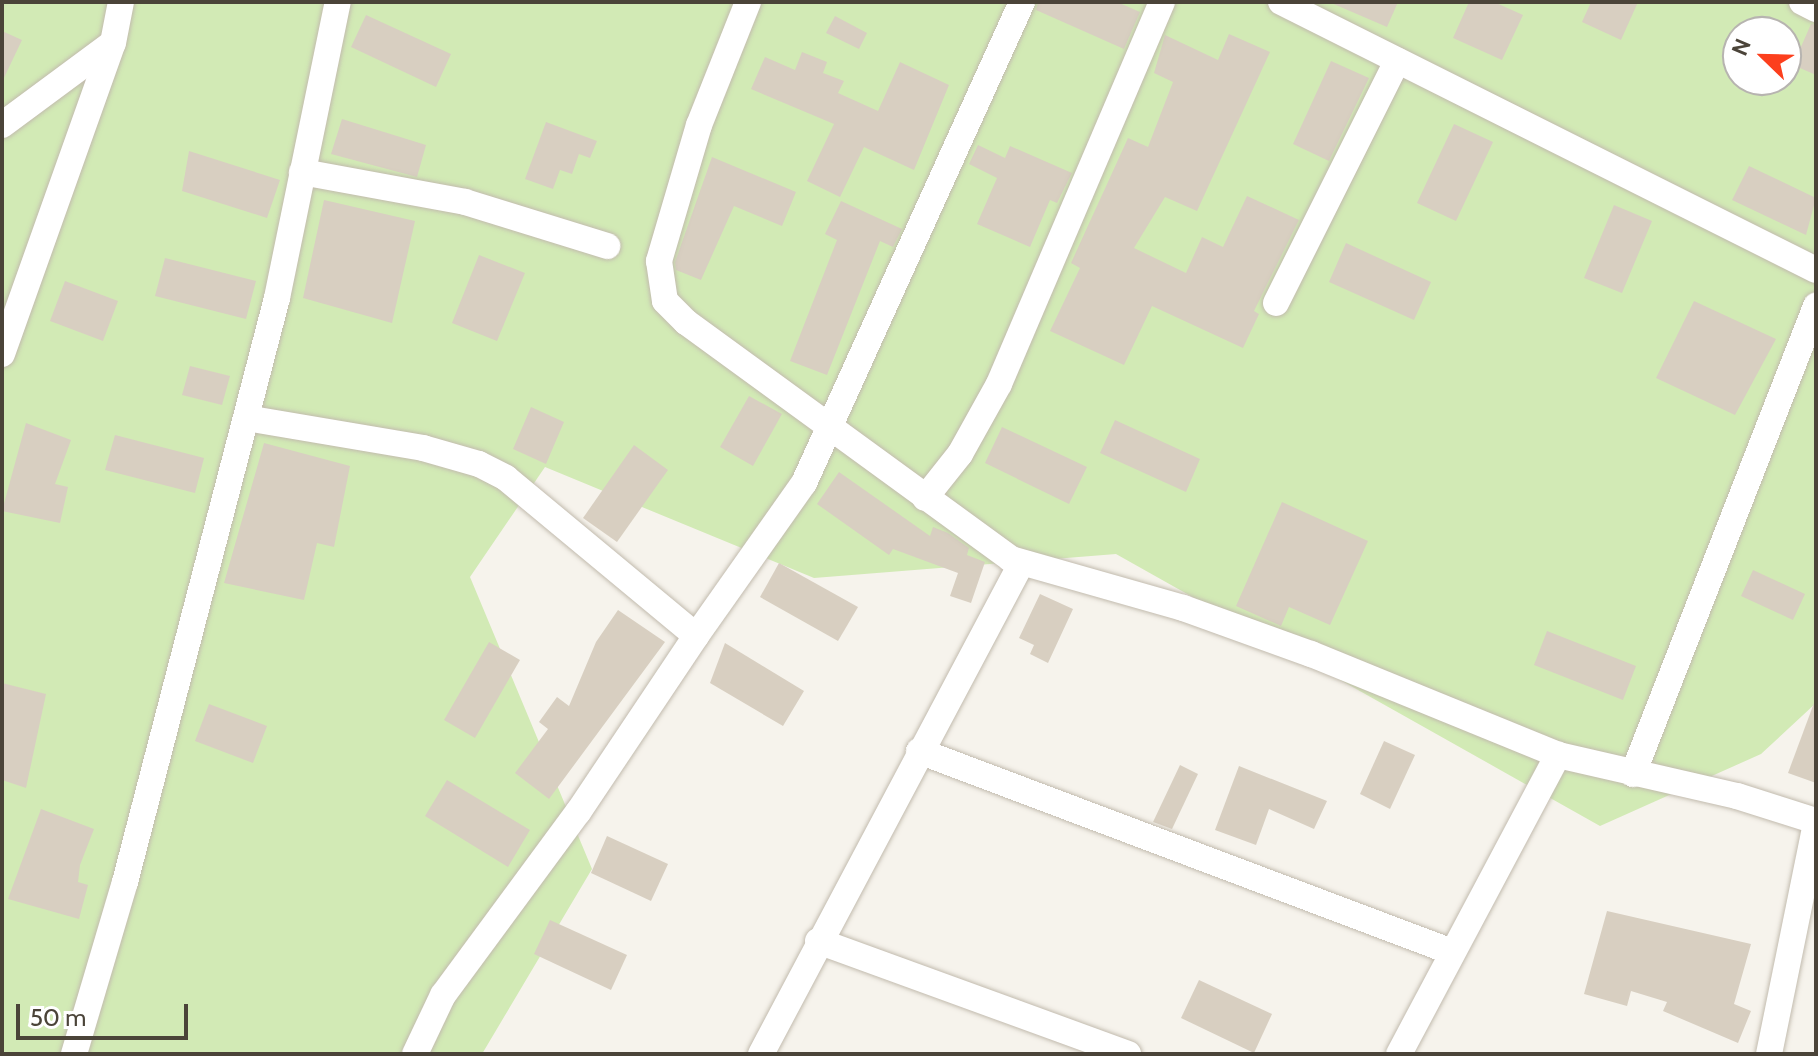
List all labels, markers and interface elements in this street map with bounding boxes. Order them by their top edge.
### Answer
north arrow [1722,16,1802,96]
text: N [1726,35,1757,60]
scale bar [20,988,192,1038]
text: 50 m [30,1003,86,1032]

